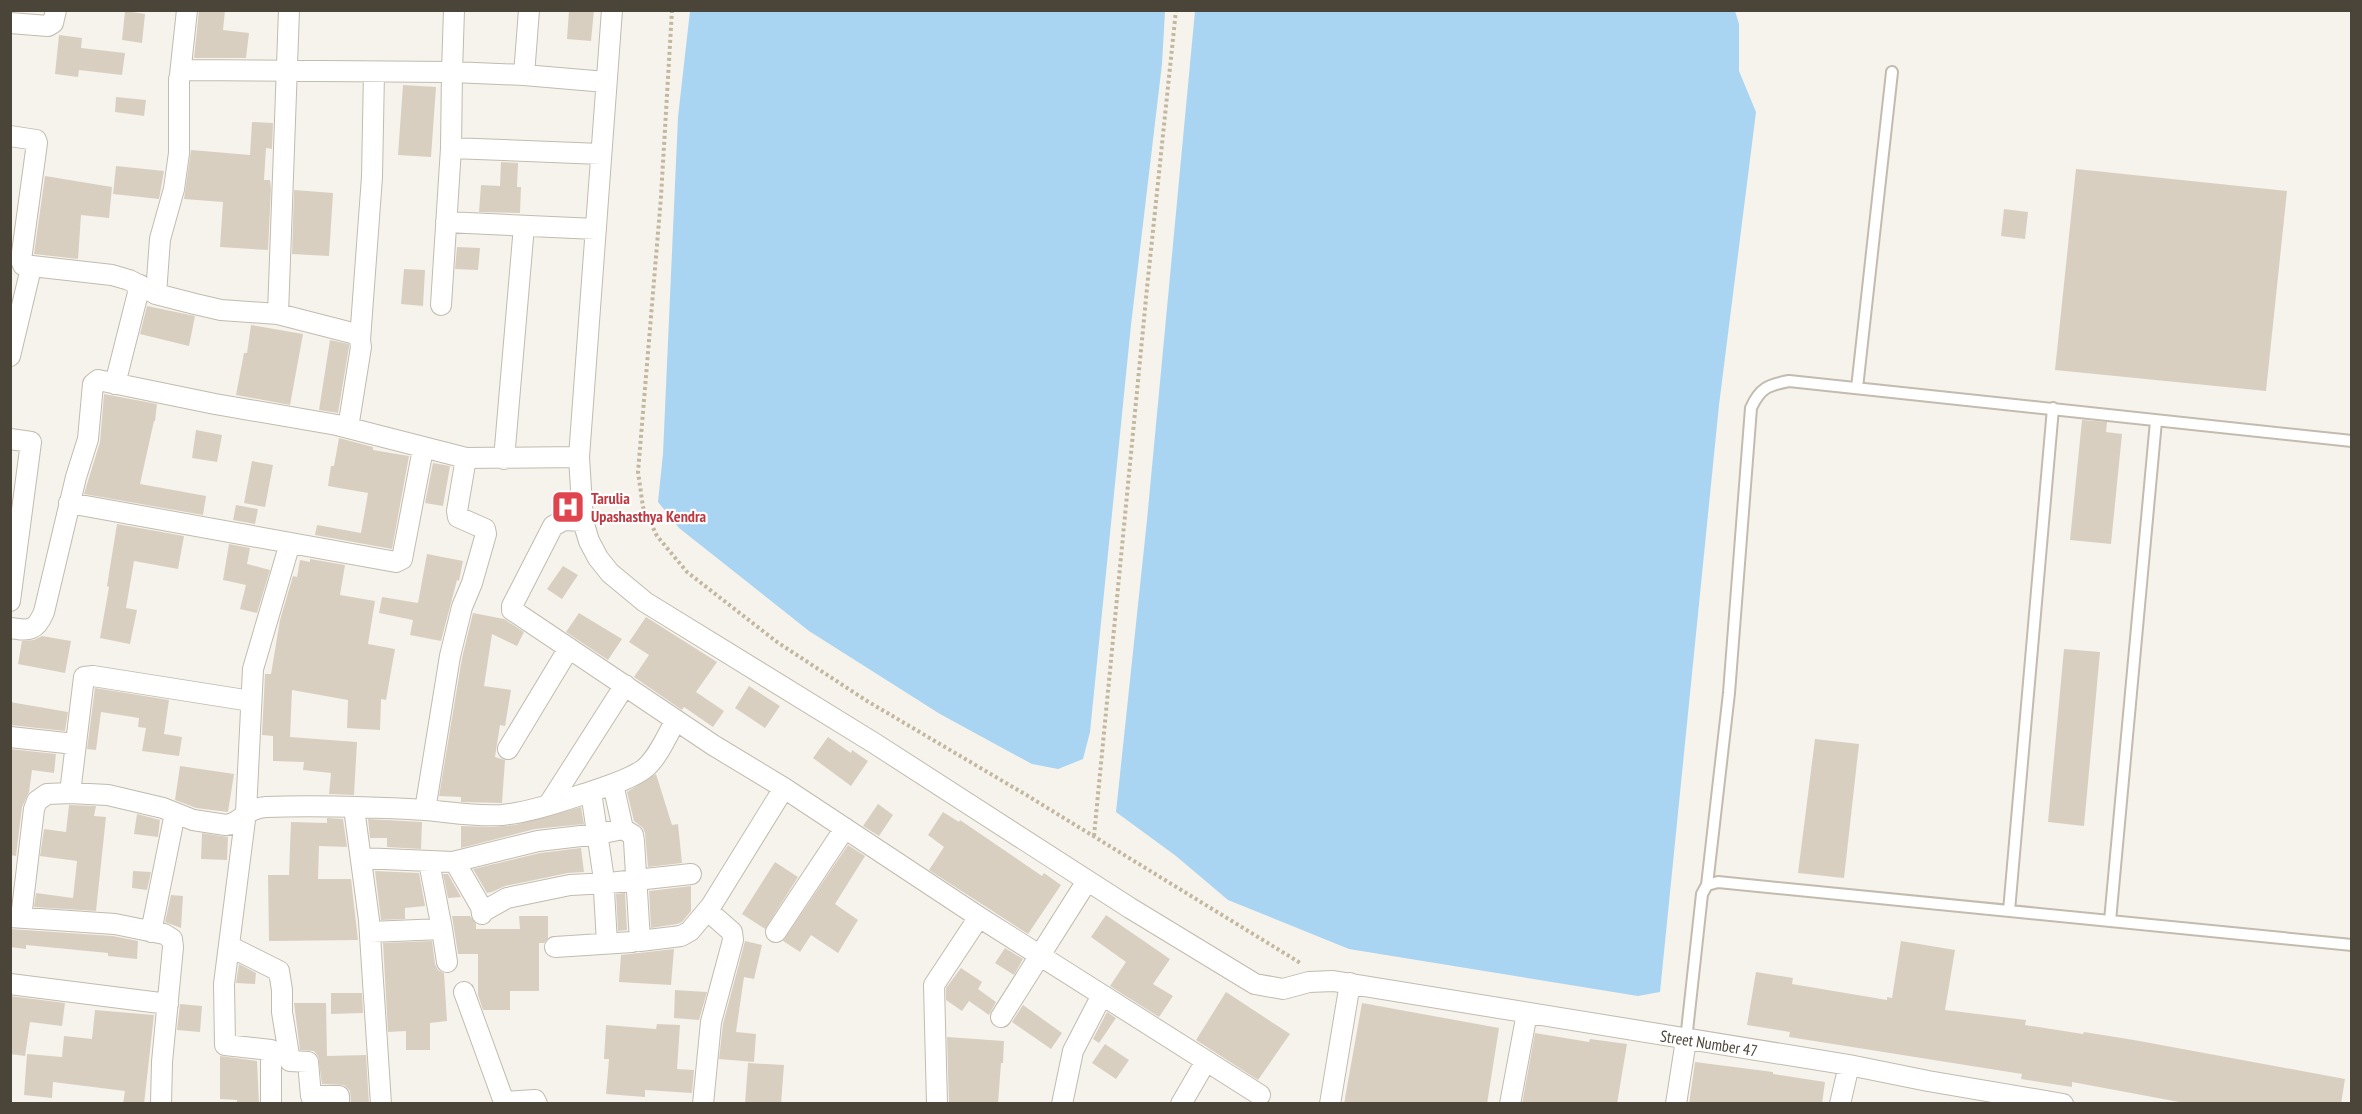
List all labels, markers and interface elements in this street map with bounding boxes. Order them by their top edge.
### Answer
place label: Tarulia Upashasthya Kendra [591,488,707,526]
hospital icon: Tarulia Upashasthya Kendra [550,489,586,525]
street label: Street Number 47 [1659,1025,1759,1061]

